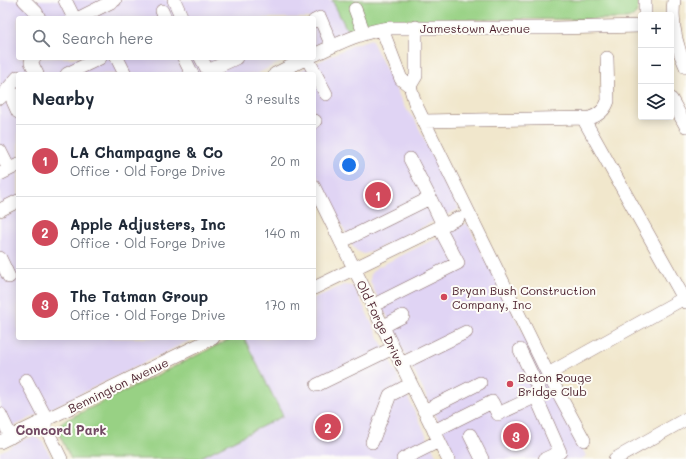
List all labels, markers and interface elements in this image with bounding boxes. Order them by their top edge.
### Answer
map controls [638,12,674,120]
button: + [638,12,674,48]
search box [16,16,316,60]
street label: Jamestown Avenue [420,20,530,36]
icon: search [30,27,52,49]
text: Search here [62,28,153,48]
button: − [638,48,674,84]
button: layers [638,84,674,120]
text: Nearby [32,87,94,109]
text: 3 results [245,90,300,107]
text: LA Champagne & Co [70,142,223,162]
text: 1 [42,152,48,169]
text: 20 m [270,152,300,169]
your location [339,155,359,175]
text: Office · Old Forge Drive [70,162,226,179]
pin: 1 [365,180,391,210]
text: Apple Adjusters, Inc [70,214,226,234]
text: 2 [41,224,49,241]
text: 140 m [264,224,300,241]
text: Office · Old Forge Drive [70,234,226,251]
street label: Old Forge Drive [353,277,409,369]
place label: Bryan Bush Construction Company, Inc [452,282,596,312]
text: The Tatman Group [70,286,208,306]
marker: Bryan Bush Construction Company, Inc [439,292,449,302]
text: 3 [41,296,49,313]
text: 170 m [264,296,300,313]
text: Office · Old Forge Drive [70,306,226,323]
street label: Bennington Avenue [65,354,171,416]
place label: Baton Rouge Bridge Club [518,369,592,399]
marker: Baton Rouge Bridge Club [505,379,515,389]
pin: 2 [315,412,341,442]
district label: Concord Park [16,421,107,438]
pin: 3 [503,421,529,451]

